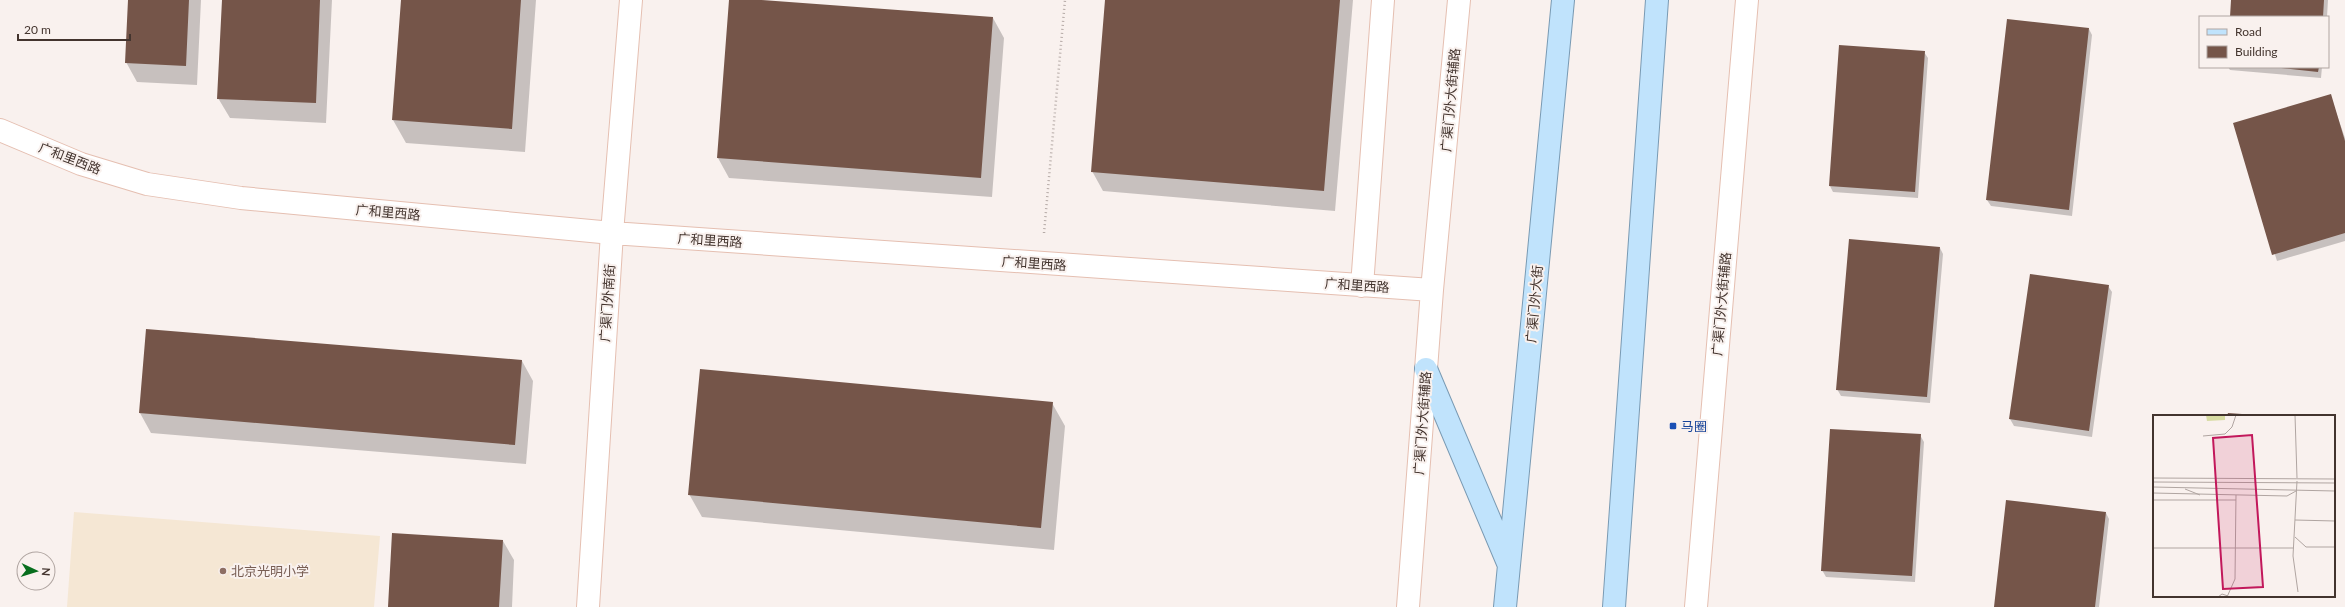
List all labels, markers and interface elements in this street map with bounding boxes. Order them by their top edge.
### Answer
scale bar [18,16,130,42]
legend [2199,16,2329,68]
text: 20 m [24,22,51,37]
text: Road [2235,24,2262,39]
text: Building [2235,44,2278,59]
street label: 广渠门外大街辅路 [1437,47,1463,153]
street label: 广和里西路 [37,139,103,177]
street label: 广和里西路 [355,201,421,223]
street label: 广和里西路 [677,230,743,250]
street label: 广渠门外大街辅路 [1708,251,1734,357]
street label: 广和里西路 [1001,253,1067,273]
street label: 广渠门外南街 [596,264,618,342]
street label: 广渠门外大街 [1523,264,1545,344]
street label: 广和里西路 [1324,275,1390,295]
street label: 广渠门外大街辅路 [1410,371,1434,475]
inset map [2153,415,2335,597]
place label: 马圈 [1681,418,1707,434]
marker: 马圈 [1668,421,1678,431]
north arrow [16,551,56,591]
place label: 北京光明小学 [231,563,309,579]
marker: 北京光明小学 [218,566,228,576]
text: N [40,567,53,576]

